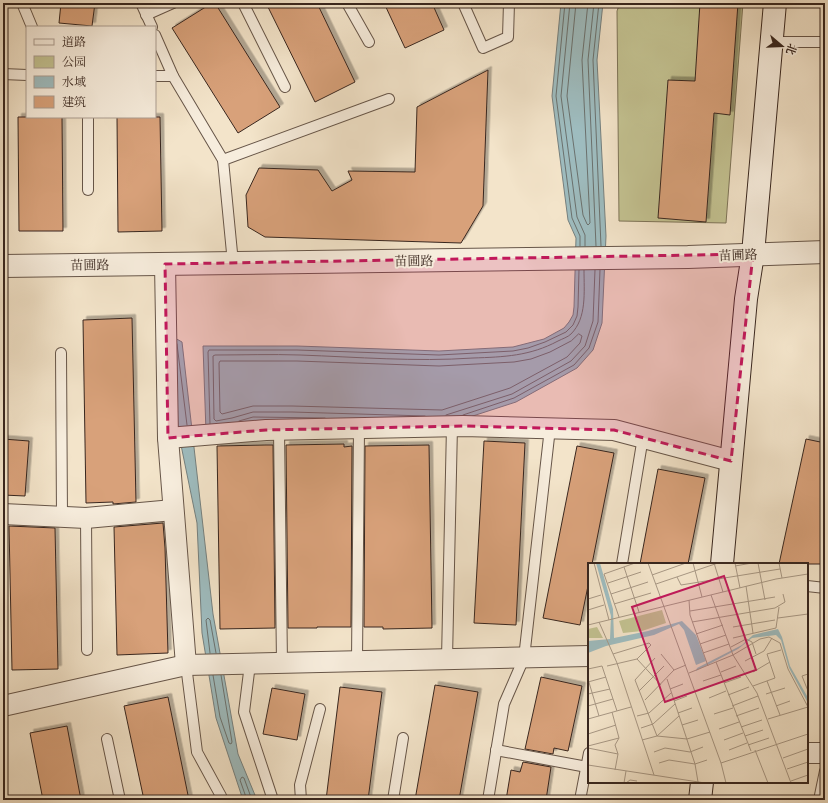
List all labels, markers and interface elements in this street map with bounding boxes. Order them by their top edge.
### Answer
legend [26,26,156,118]
north arrow [762,26,802,66]
text: 道路 [62,33,86,50]
text: 北 [782,41,801,57]
text: 公园 [62,53,86,70]
text: 水域 [62,73,86,90]
text: 建筑 [62,93,86,110]
street label: 苗圃路 [718,245,758,265]
street label: 苗圃路 [394,251,434,271]
street label: 苗圃路 [70,255,110,275]
inset map [588,563,808,783]

